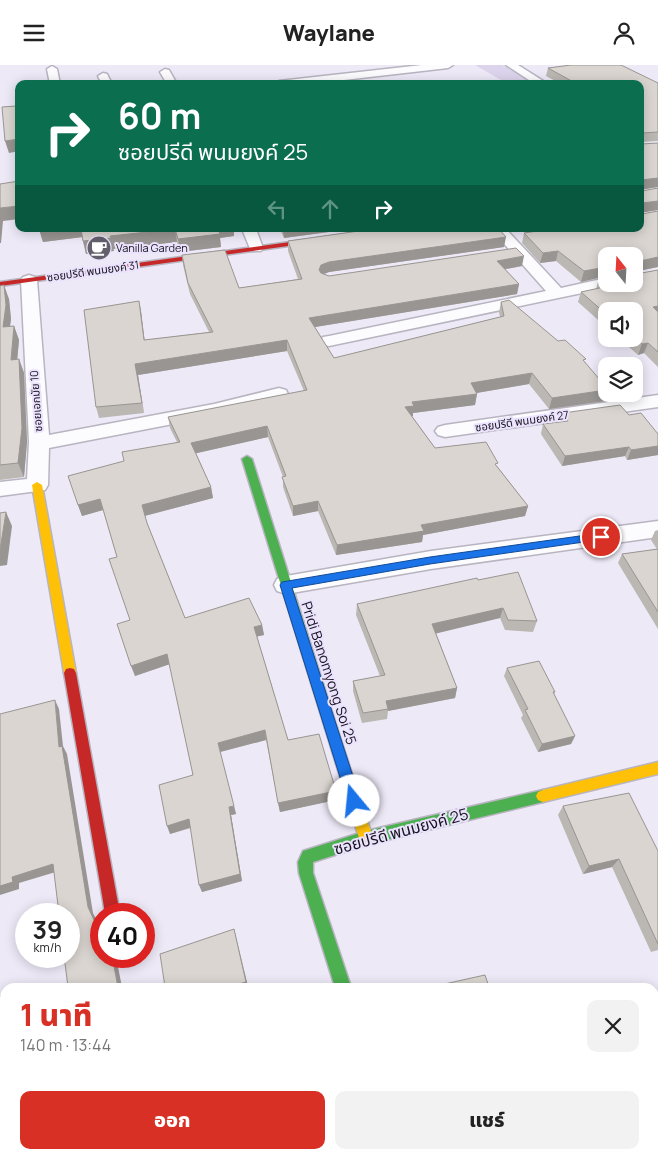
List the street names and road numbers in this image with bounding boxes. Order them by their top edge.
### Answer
street label: ซอยปรีดี พนมยงค์ 31 [46,257,140,284]
street label: ซอยเอกมัย 10 [26,370,45,432]
street label: ซอยปรีดี พนมยงค์ 27 [474,407,570,434]
street label: Pridi Banomyong Soi 25 [297,599,362,747]
street label: ซอยปรีดี พนมยงค์ 25 [331,802,471,860]

